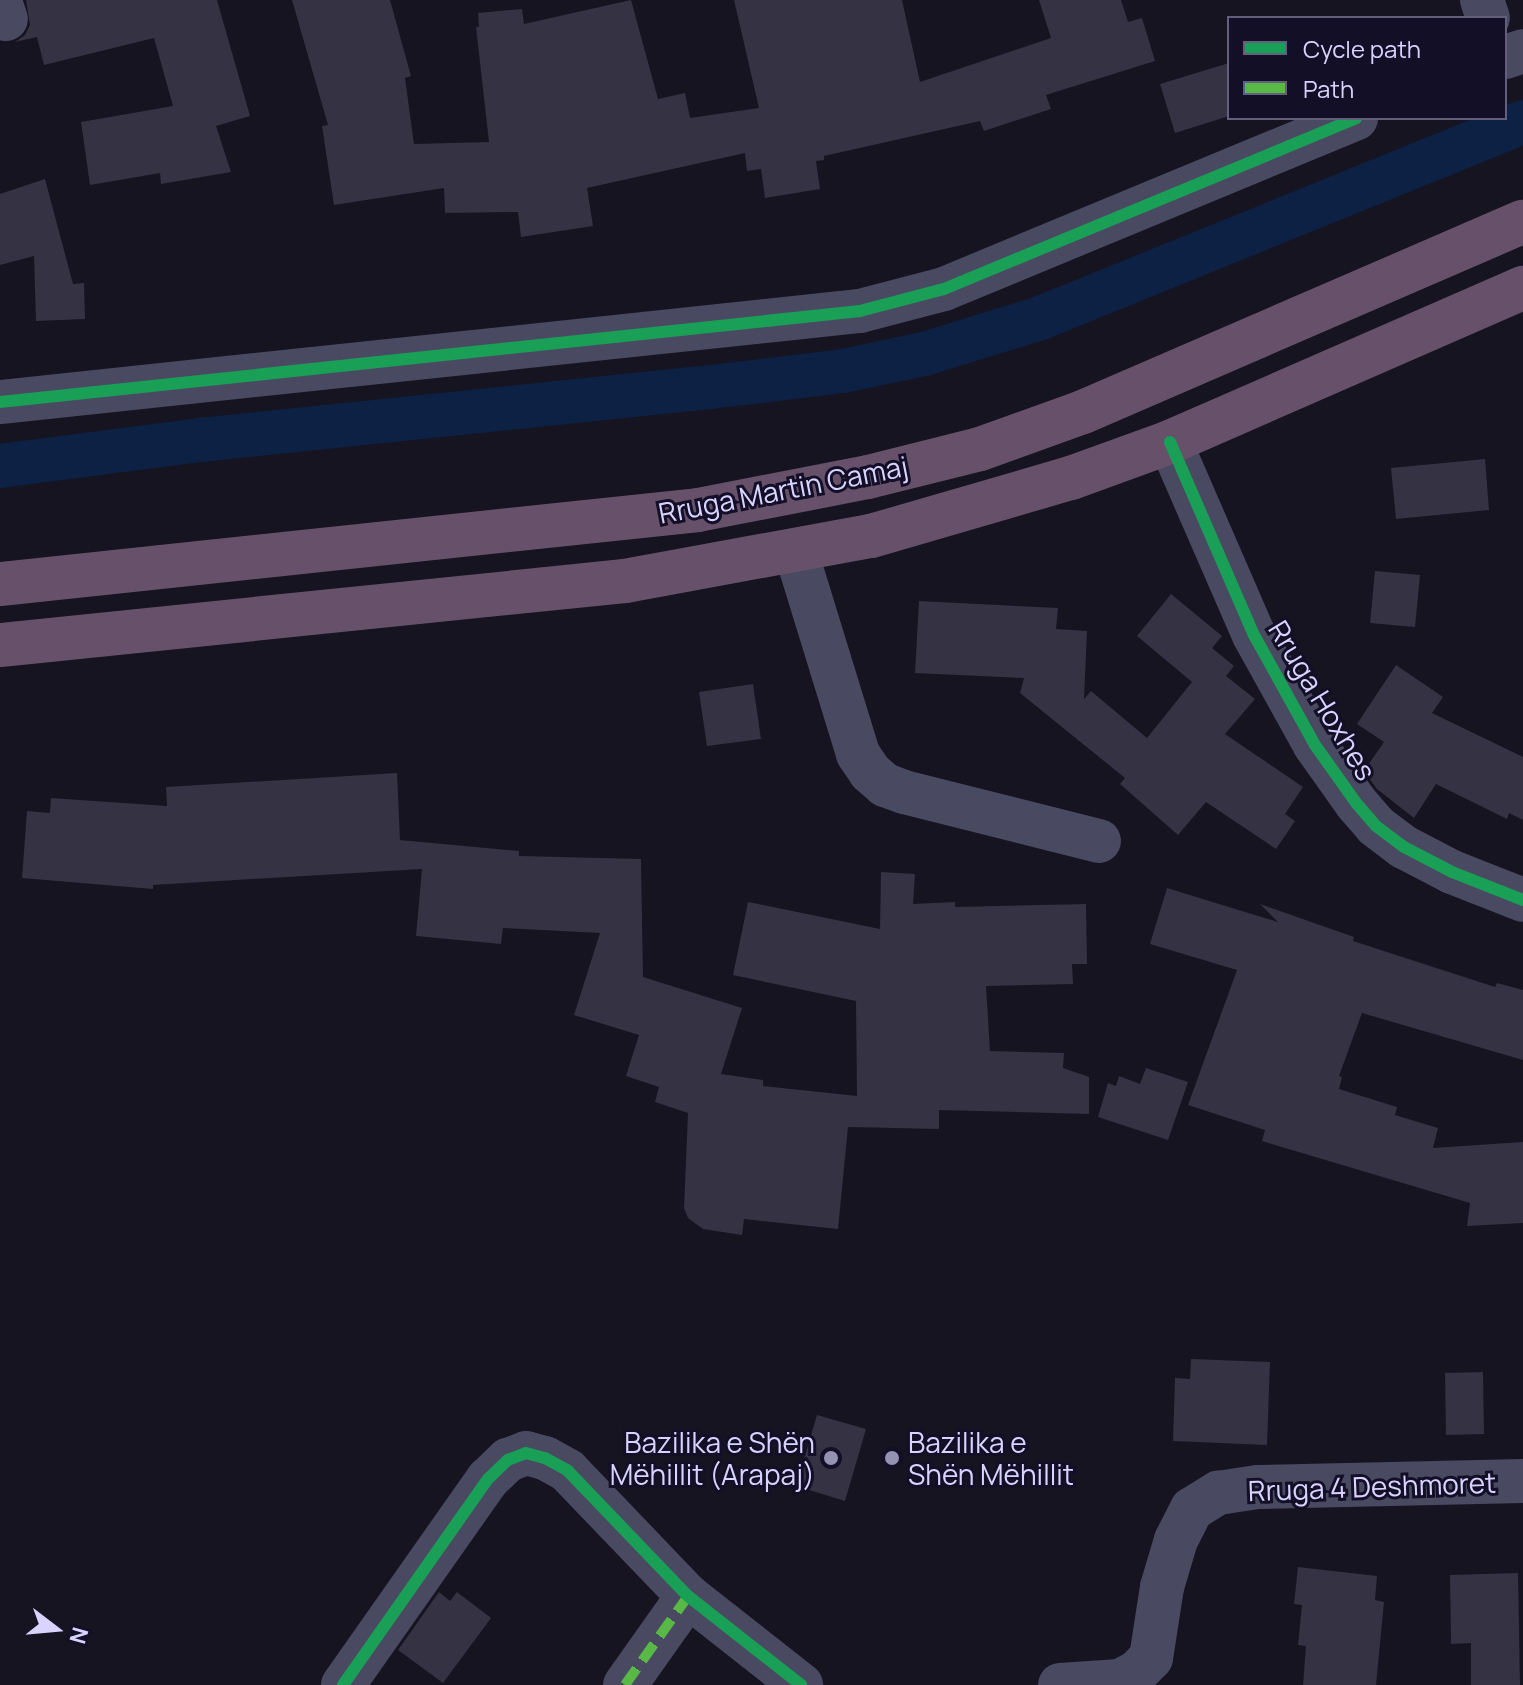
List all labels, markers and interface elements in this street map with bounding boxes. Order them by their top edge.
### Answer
legend [1227,16,1507,120]
text: Cycle path [1303,32,1421,65]
text: Path [1303,72,1354,105]
street label: Rruga Martin Camaj [656,448,910,530]
street label: Rruga Hoxhes [1262,614,1384,786]
place label: Bazilika e Shën Mëhillit (Arapaj) [610,1425,815,1491]
place label: Bazilika e Shën Mëhillit [908,1425,1074,1491]
marker: Bazilika e Shën Mëhillit (Arapaj) [822,1449,840,1467]
marker: Bazilika e Shën Mëhillit [883,1449,901,1467]
street label: Rruga 4 Deshmoret [1247,1465,1497,1507]
north arrow [16,1589,96,1669]
text: N [62,1624,96,1647]

